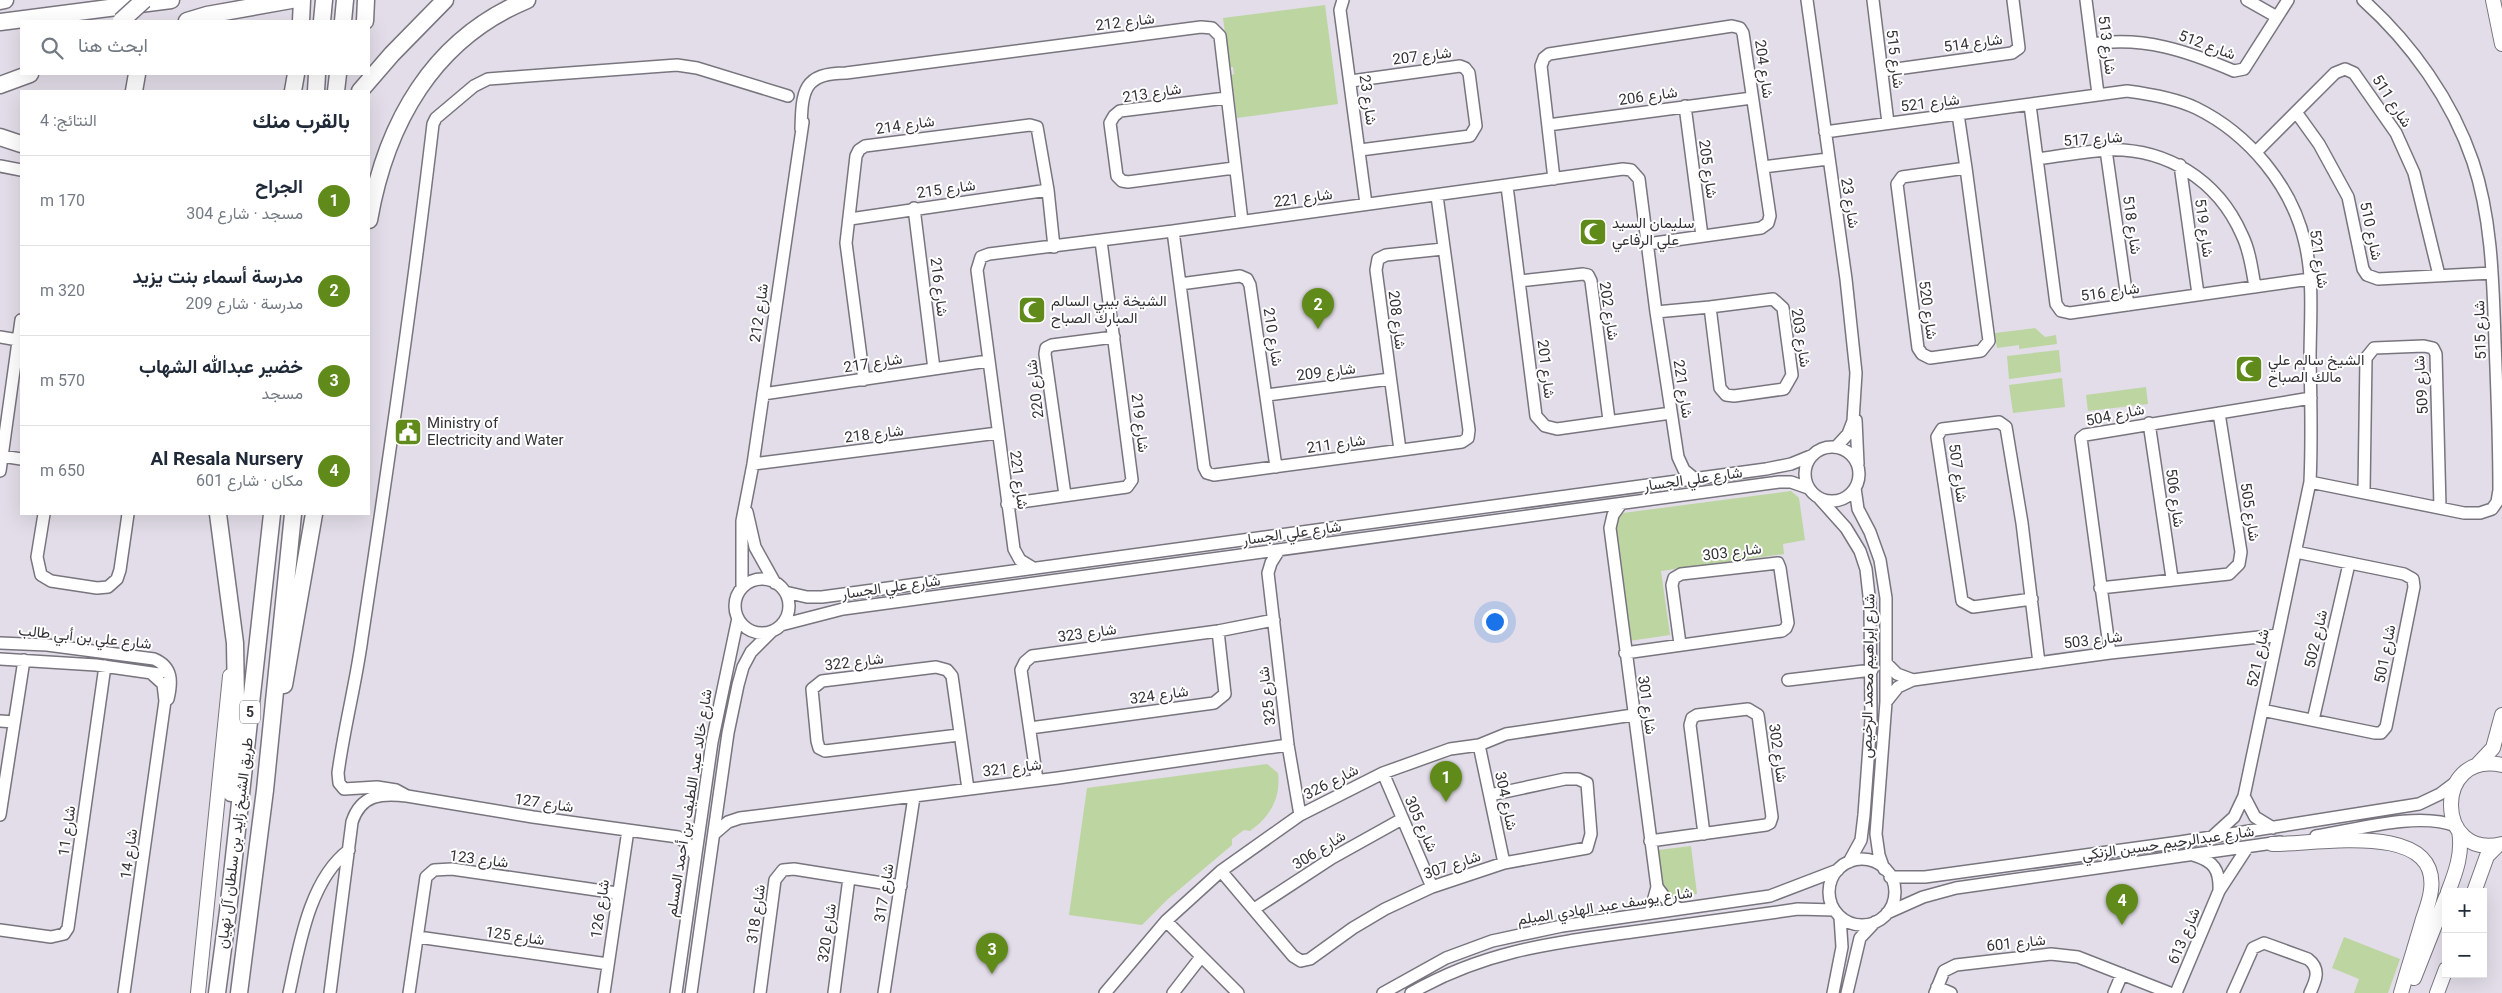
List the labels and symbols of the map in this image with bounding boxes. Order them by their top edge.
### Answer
street label: شارع 212 [1095,9,1156,37]
street label: شارع 513 [2092,15,2120,76]
street label: شارع 512 [2175,26,2238,66]
street label: شارع 515 [1880,29,1908,90]
street label: شارع 514 [1942,30,2004,58]
street label: شارع 204 [1749,38,1777,100]
street label: شارع 207 [1392,43,1453,71]
street label: شارع 511 [2367,71,2416,132]
street label: شارع 23 [1354,74,1380,127]
street label: شارع 213 [1121,79,1183,108]
street label: شارع 206 [1617,83,1679,111]
street label: شارع 521 [1900,90,1961,118]
street label: شارع 214 [874,112,936,140]
street label: شارع 517 [2063,128,2123,152]
street label: شارع 205 [1693,138,1721,200]
street label: شارع 215 [915,176,977,204]
street label: شارع 23 [1835,177,1863,230]
street label: شارع 221 [1272,185,1334,213]
street label: شارع 518 [2117,194,2145,256]
street label: شارع 519 [2189,197,2217,259]
street label: شارع 510 [2354,200,2386,262]
place label: سليمان السيد علي الرفاعي [1612,214,1694,253]
mosque icon: سليمان السيد علي الرفاعي [1578,217,1608,247]
street label: شارع 521 [2304,228,2332,290]
street label: شارع 216 [924,257,952,318]
street label: شارع 520 [1913,279,1941,341]
street label: شارع 516 [2079,279,2141,307]
street label: شارع 202 [1594,280,1623,342]
street label: شارع 212 [746,282,774,344]
pin: 2 [1302,288,1334,329]
street label: شارع 208 [1382,290,1410,351]
place label: الشيخة بيبي السالم المبارك الصباح [1051,292,1167,329]
mosque icon: الشيخة بيبي السالم المبارك الصباح [1017,295,1047,325]
street label: شارع 515 [2470,300,2492,360]
street label: شارع 210 [1258,306,1287,368]
street label: شارع 203 [1786,307,1815,369]
street label: شارع 201 [1531,339,1559,400]
street label: شارع 217 [842,349,904,378]
place label: الشيخ سالم علي مالك الصباح [2268,351,2364,388]
mosque icon: الشيخ سالم علي مالك الصباح [2234,354,2264,384]
street label: شارع 509 [2410,355,2434,415]
street label: شارع 220 [1022,358,1050,419]
street label: شارع 221 [1668,358,1697,420]
street label: شارع 209 [1296,359,1357,387]
street label: شارع 219 [1125,393,1153,454]
street label: شارع 504 [2084,400,2146,432]
place label: Ministry of Electricity and Water [427,414,564,449]
public building icon: Ministry of Electricity and Water [393,417,423,447]
street label: شارع 218 [844,421,905,449]
street label: شارع 211 [1305,431,1367,459]
street label: شارع 507 [1943,442,1971,504]
street label: شارع 221 [1004,449,1032,511]
street label: شارع علي الجسار [1641,463,1744,499]
street label: شارع 506 [2160,467,2188,529]
street label: شارع 505 [2235,481,2264,543]
street label: شارع علي الجسار [1240,517,1343,553]
street label: شارع 303 [1702,539,1763,567]
street label: شارع علي الجسار [839,571,942,607]
street label: شارع إبراهيم محمد الرخيص [1858,593,1880,758]
street label: شارع 502 [2301,608,2333,670]
your location [1482,609,1508,635]
street label: شارع 323 [1056,620,1118,648]
street label: شارع علي بن أبي طالب [17,621,153,657]
street label: شارع 501 [2371,623,2401,685]
street label: شارع 503 [2063,627,2124,655]
street label: شارع 521 [2243,627,2275,689]
street label: شارع 322 [824,649,885,677]
street label: شارع 325 [1254,665,1282,726]
street label: شارع 301 [1632,674,1660,736]
street label: شارع 324 [1128,682,1190,710]
street label: شارع خالد عبد اللطيف بن أحمد المسلم [662,688,718,919]
road number: 5 [240,700,260,724]
street label: شارع 302 [1763,722,1791,784]
street label: طريق الشيخ زايد بن سلطان آل نهيان [213,736,259,950]
street label: شارع 321 [982,755,1043,783]
street label: شارع 326 [1301,760,1363,805]
pin: 1 [1430,761,1462,802]
street label: شارع 304 [1489,770,1521,832]
street label: شارع 127 [513,790,575,818]
street label: شارع 305 [1399,793,1441,856]
street label: شارع 11 [55,804,81,858]
street label: شارع عبدالرحيم حسين الزنكي [2081,822,2256,868]
street label: شارع 14 [117,827,143,881]
street label: شارع 306 [1289,827,1350,875]
street label: شارع 123 [448,846,510,874]
street label: شارع 307 [1421,847,1484,885]
street label: شارع 317 [870,862,900,924]
street label: شارع 126 [587,878,615,940]
street label: شارع 318 [743,883,771,945]
street label: شارع يوسف عبد الهادي الميلم [1516,883,1695,933]
pin: 4 [2106,884,2138,925]
street label: شارع 320 [814,902,842,964]
street label: شارع 613 [2164,905,2206,968]
street label: شارع 125 [484,923,546,951]
street label: شارع 601 [1986,931,2047,957]
pin: 3 [976,933,1008,974]

